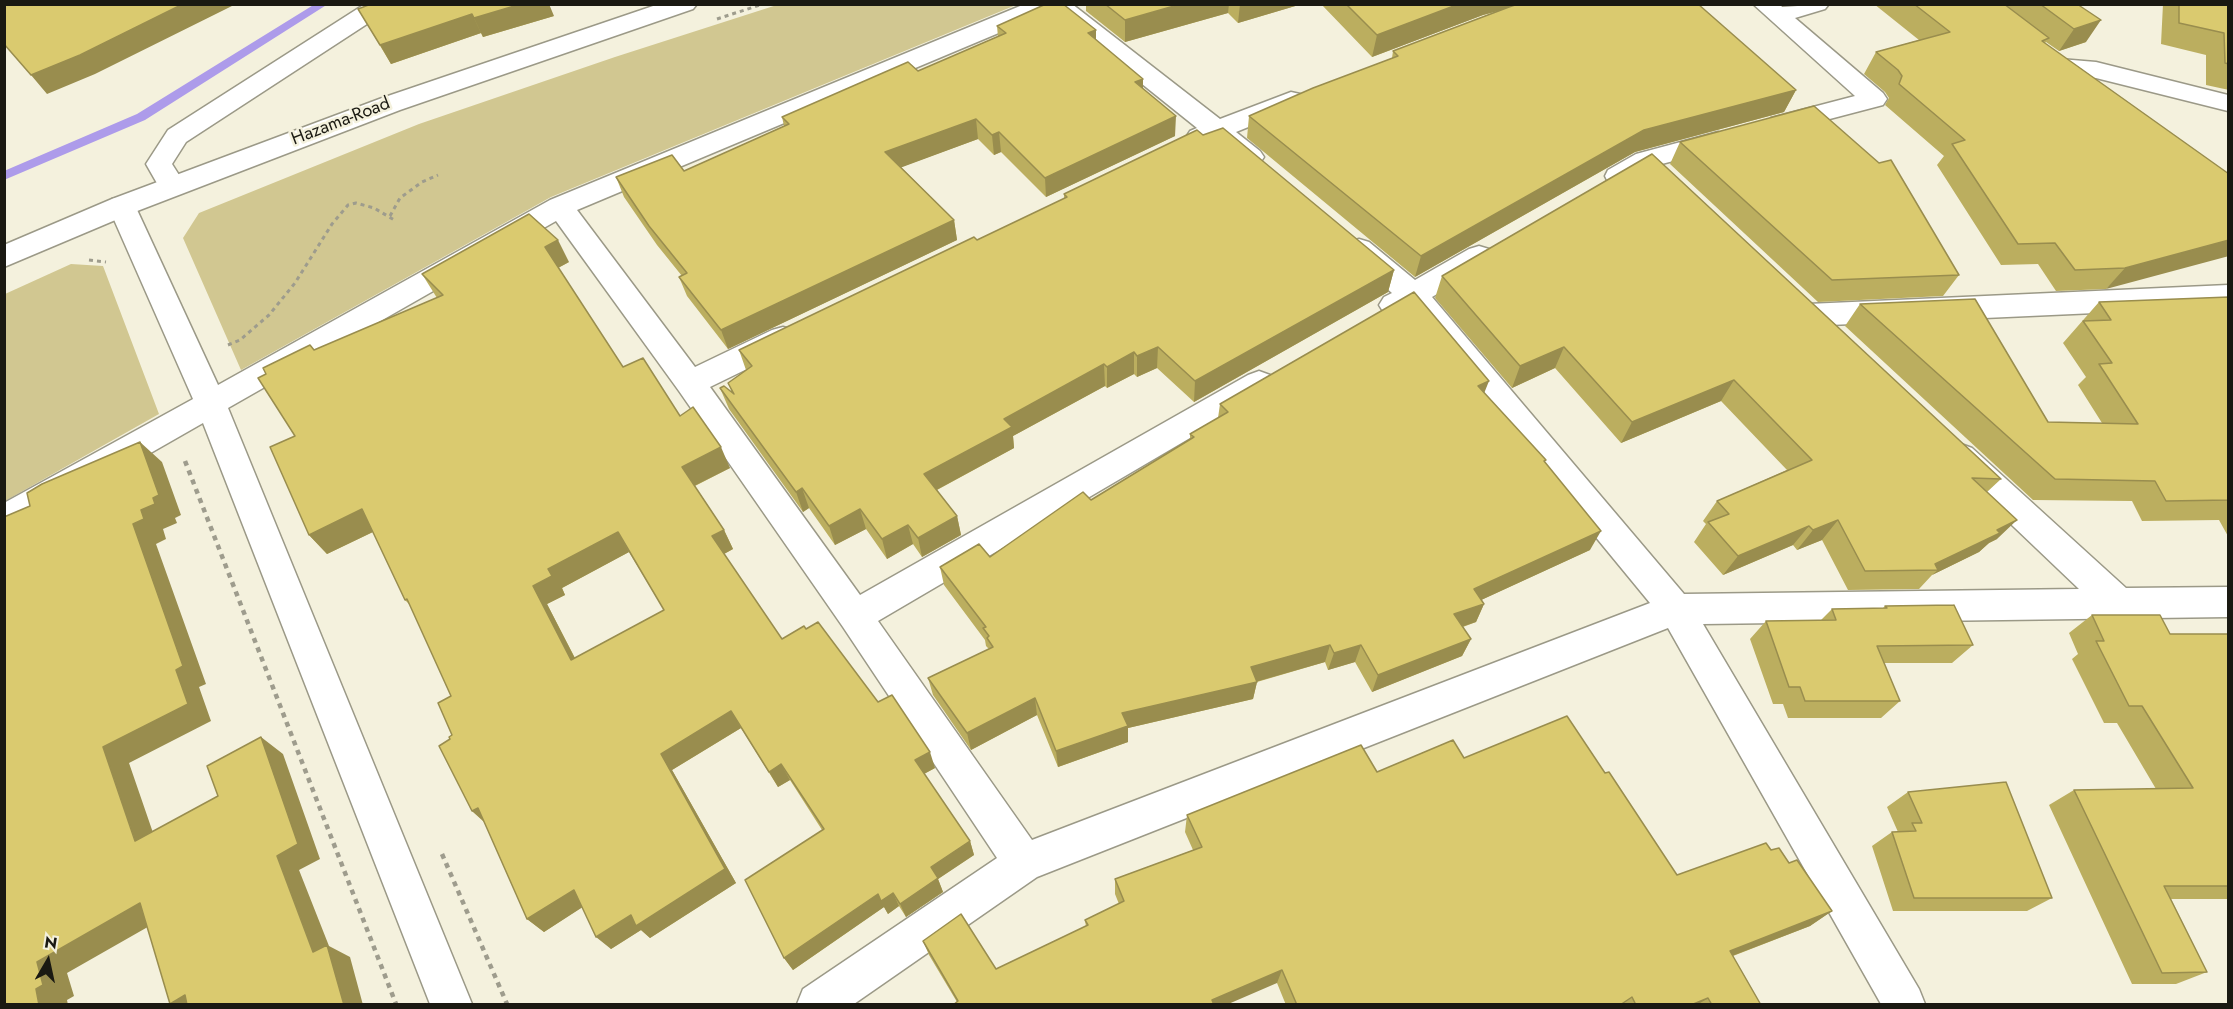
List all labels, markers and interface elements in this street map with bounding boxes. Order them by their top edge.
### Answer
street label: Hazama-Road [289,93,393,151]
text: N [43,930,59,955]
north arrow [18,931,78,991]

